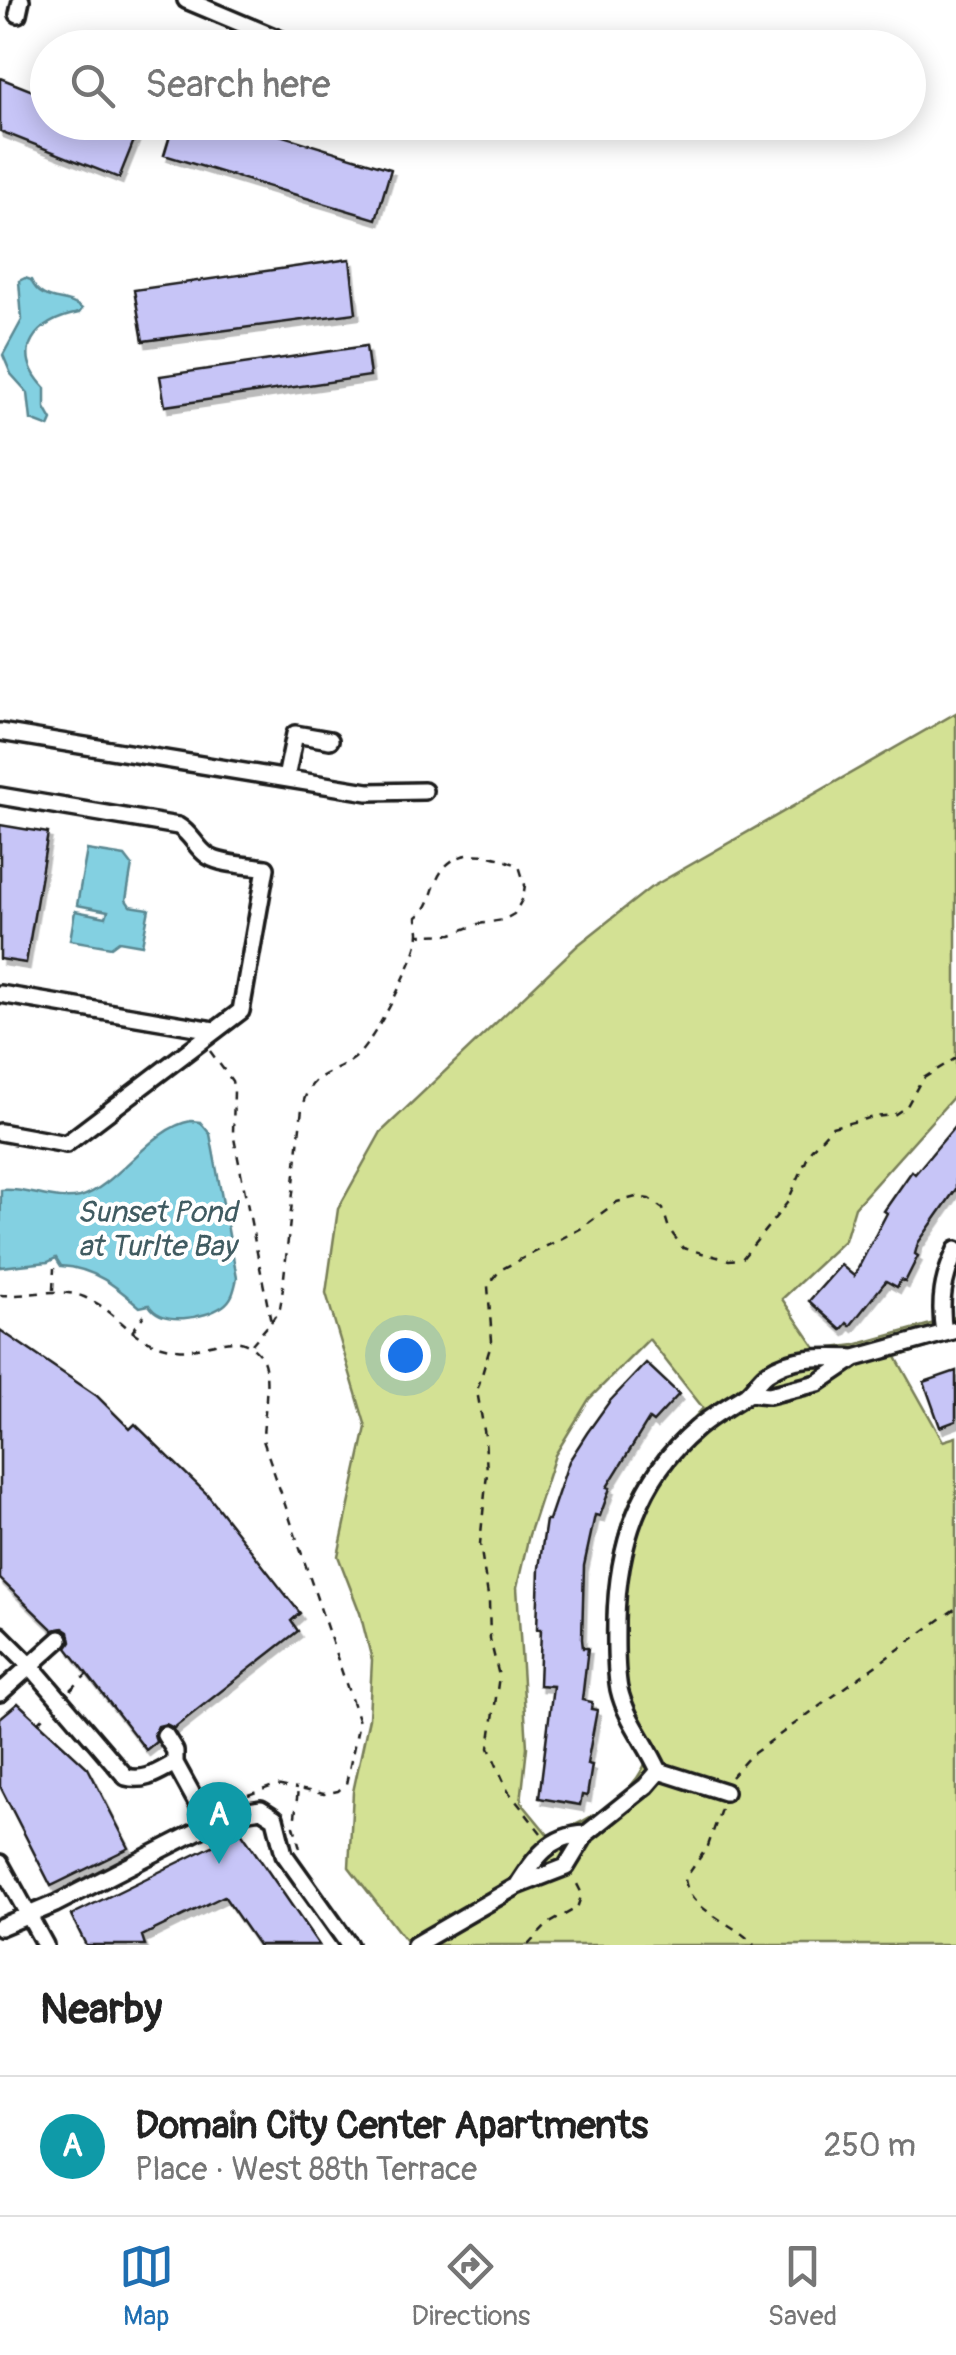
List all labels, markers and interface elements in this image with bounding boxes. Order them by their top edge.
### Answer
search box [30,30,926,140]
icon: search [65,58,120,113]
text: Search here [145,61,331,109]
water label: Sunset Pond at Turlte Bay [77,1194,240,1265]
your location [380,1330,431,1381]
pin: A [186,1782,252,1864]
text: Nearby [40,1984,162,2036]
text: Domain City Center Apartments [135,2102,648,2150]
text: A [62,2126,83,2166]
text: 250 m [824,2126,916,2166]
text: Place · West 88th Terrace [135,2150,477,2190]
tab: Map [119,2239,174,2334]
tab: Directions [411,2239,530,2334]
tab: Saved [768,2239,837,2334]

